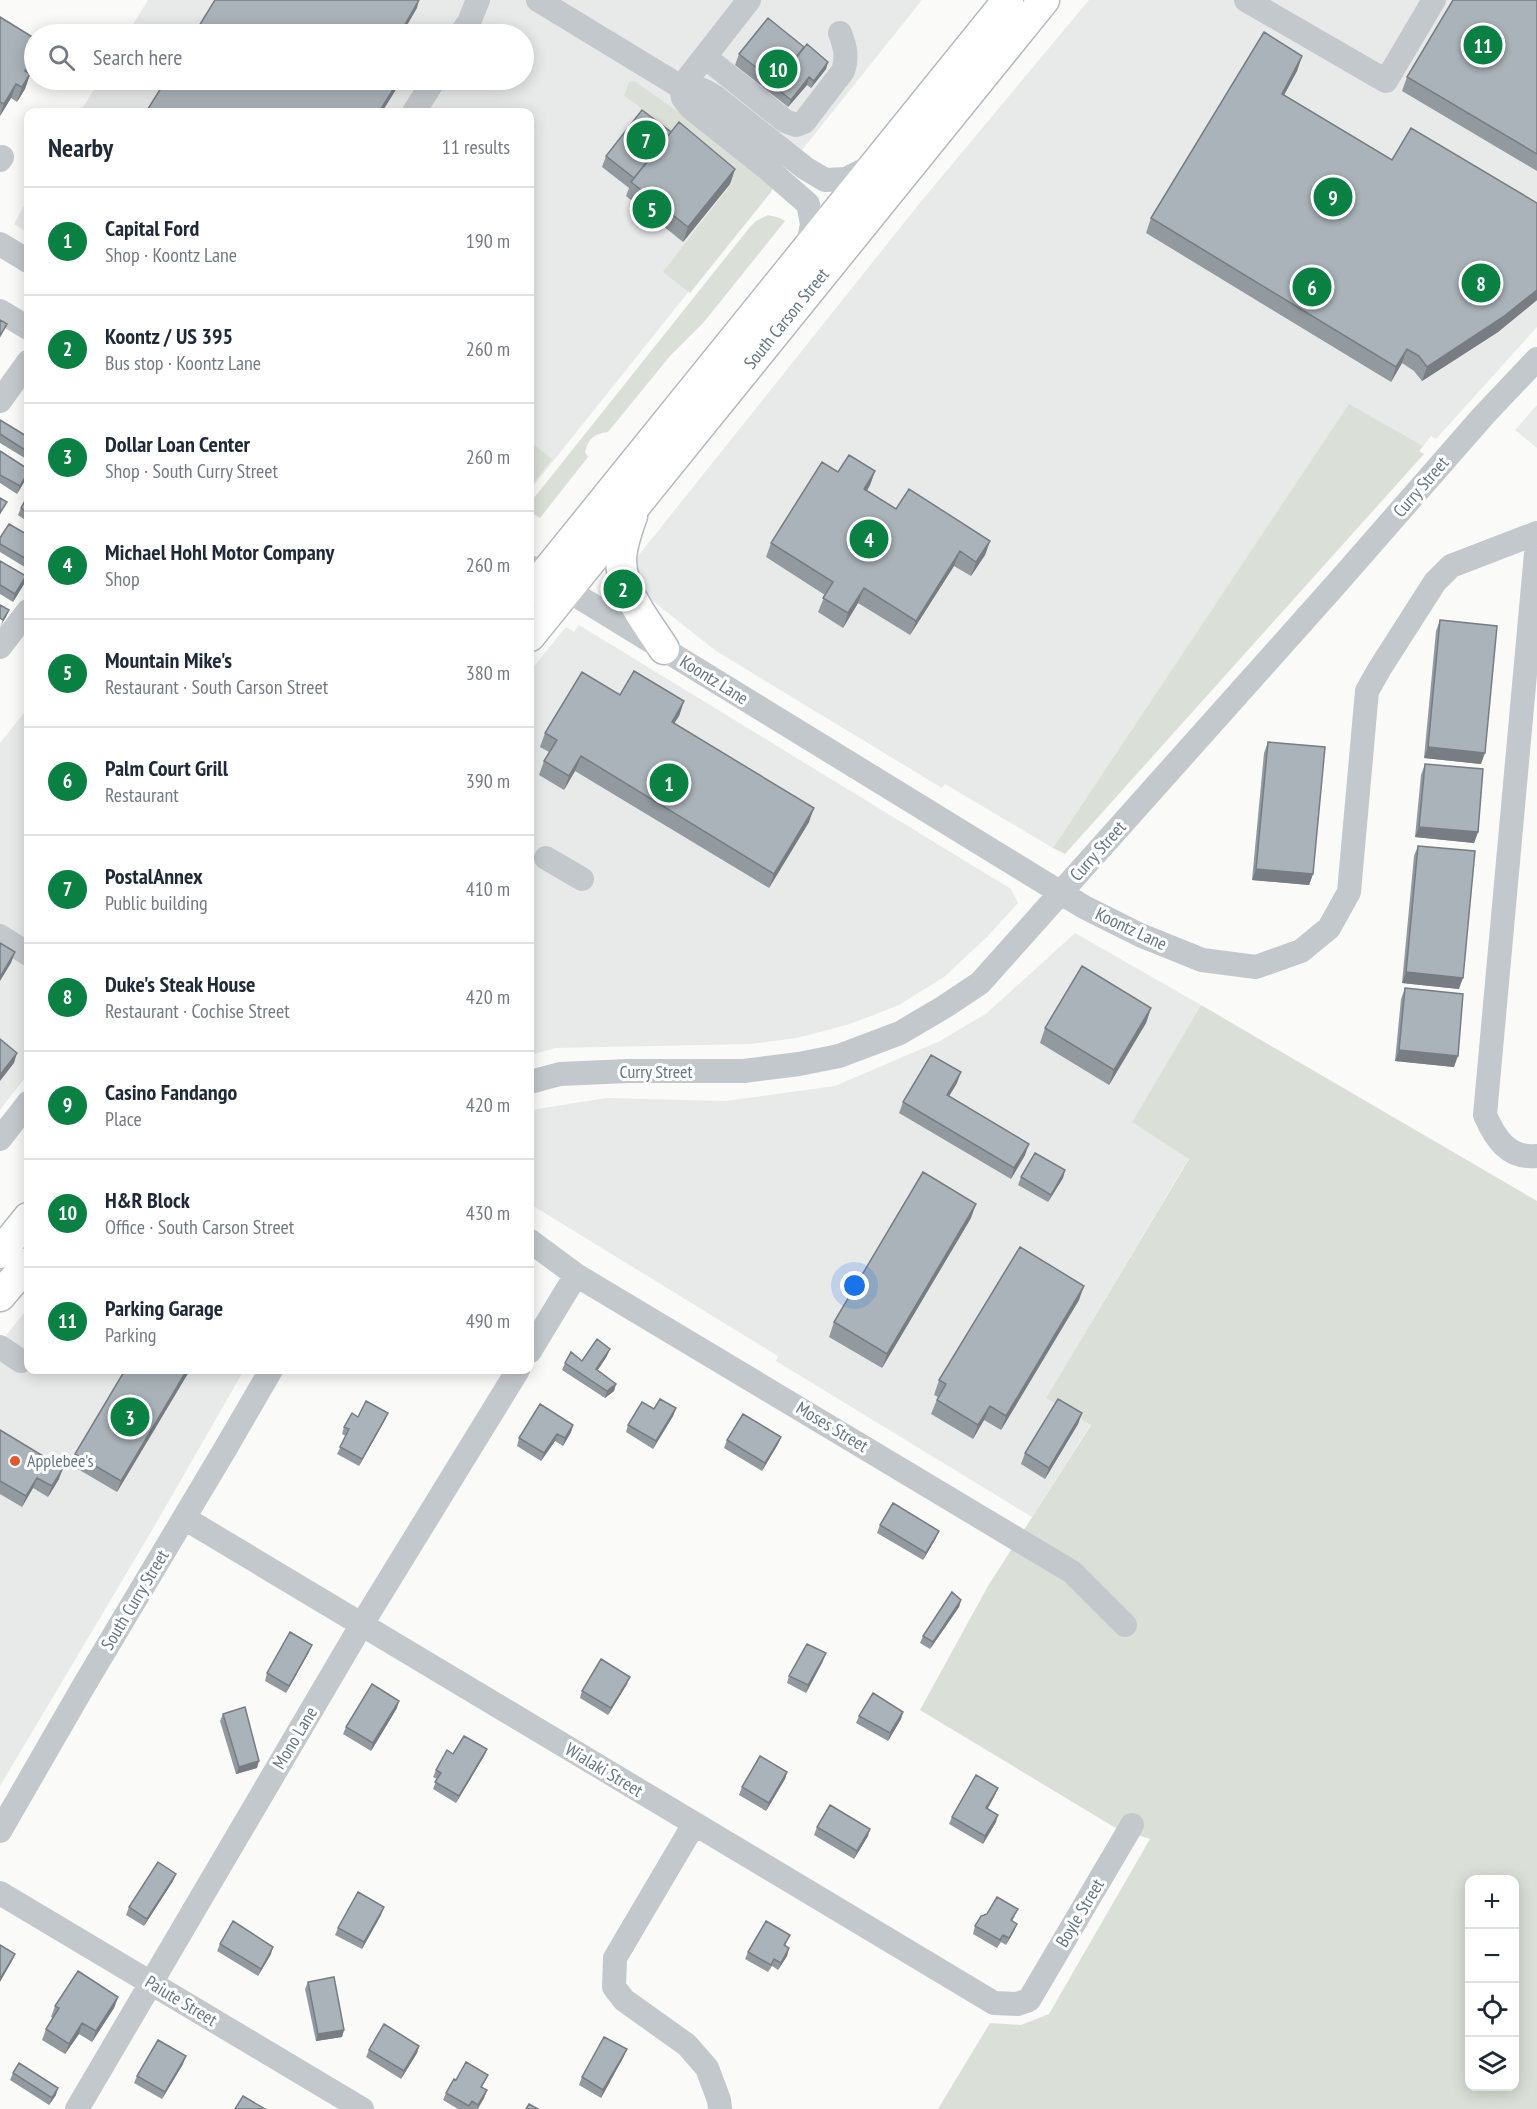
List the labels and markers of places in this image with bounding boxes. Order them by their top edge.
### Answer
pin: 11 [1464,22,1502,68]
pin: 10 [758,46,798,92]
pin: 7 [626,118,666,162]
pin: 9 [1314,174,1352,220]
pin: 5 [632,186,672,232]
pin: 8 [1462,260,1500,306]
pin: 6 [1292,264,1332,310]
pin: 4 [850,516,888,562]
pin: 2 [604,566,642,612]
pin: 1 [650,760,688,806]
pin: 3 [110,1394,150,1440]
place label: Applebee's [27,1449,94,1472]
marker: Applebee's [8,1454,22,1468]

